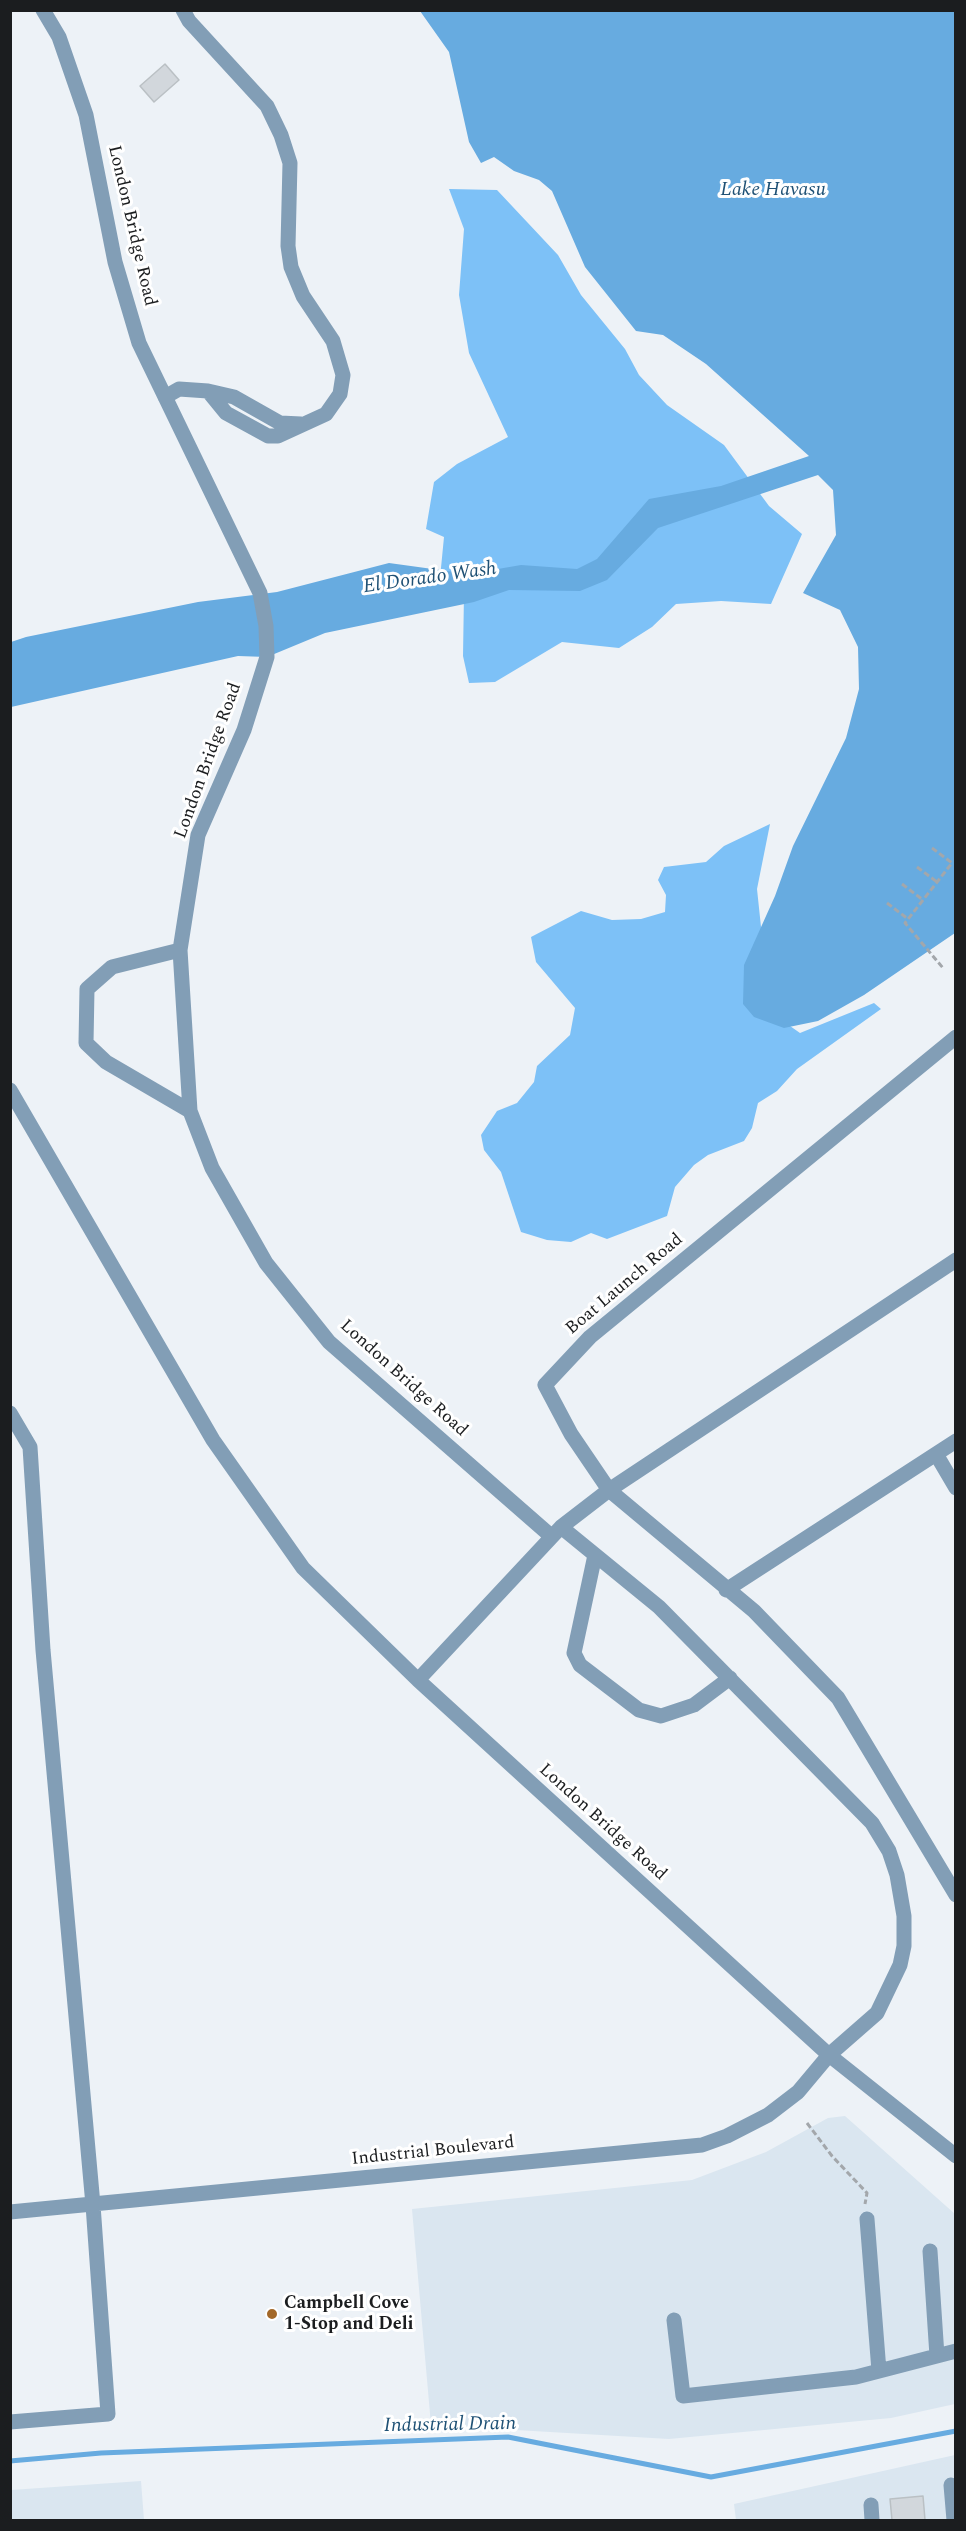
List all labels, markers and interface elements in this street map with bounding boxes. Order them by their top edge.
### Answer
street label: London Bridge Road [102,143,160,309]
water label: Lake Havasu [720,179,826,203]
water label: El Dorado Wash [362,558,498,600]
street label: London Bridge Road [171,680,247,842]
street label: Boat Launch Road [562,1230,688,1340]
street label: London Bridge Road [335,1316,471,1442]
street label: London Bridge Road [534,1760,670,1886]
street label: Industrial Boulevard [351,2133,515,2171]
place label: Campbell Cove 1-Stop and Deli [284,2293,414,2336]
marker: Campbell Cove 1-Stop and Deli [265,2307,279,2321]
water label: Industrial Drain [384,2413,516,2439]

